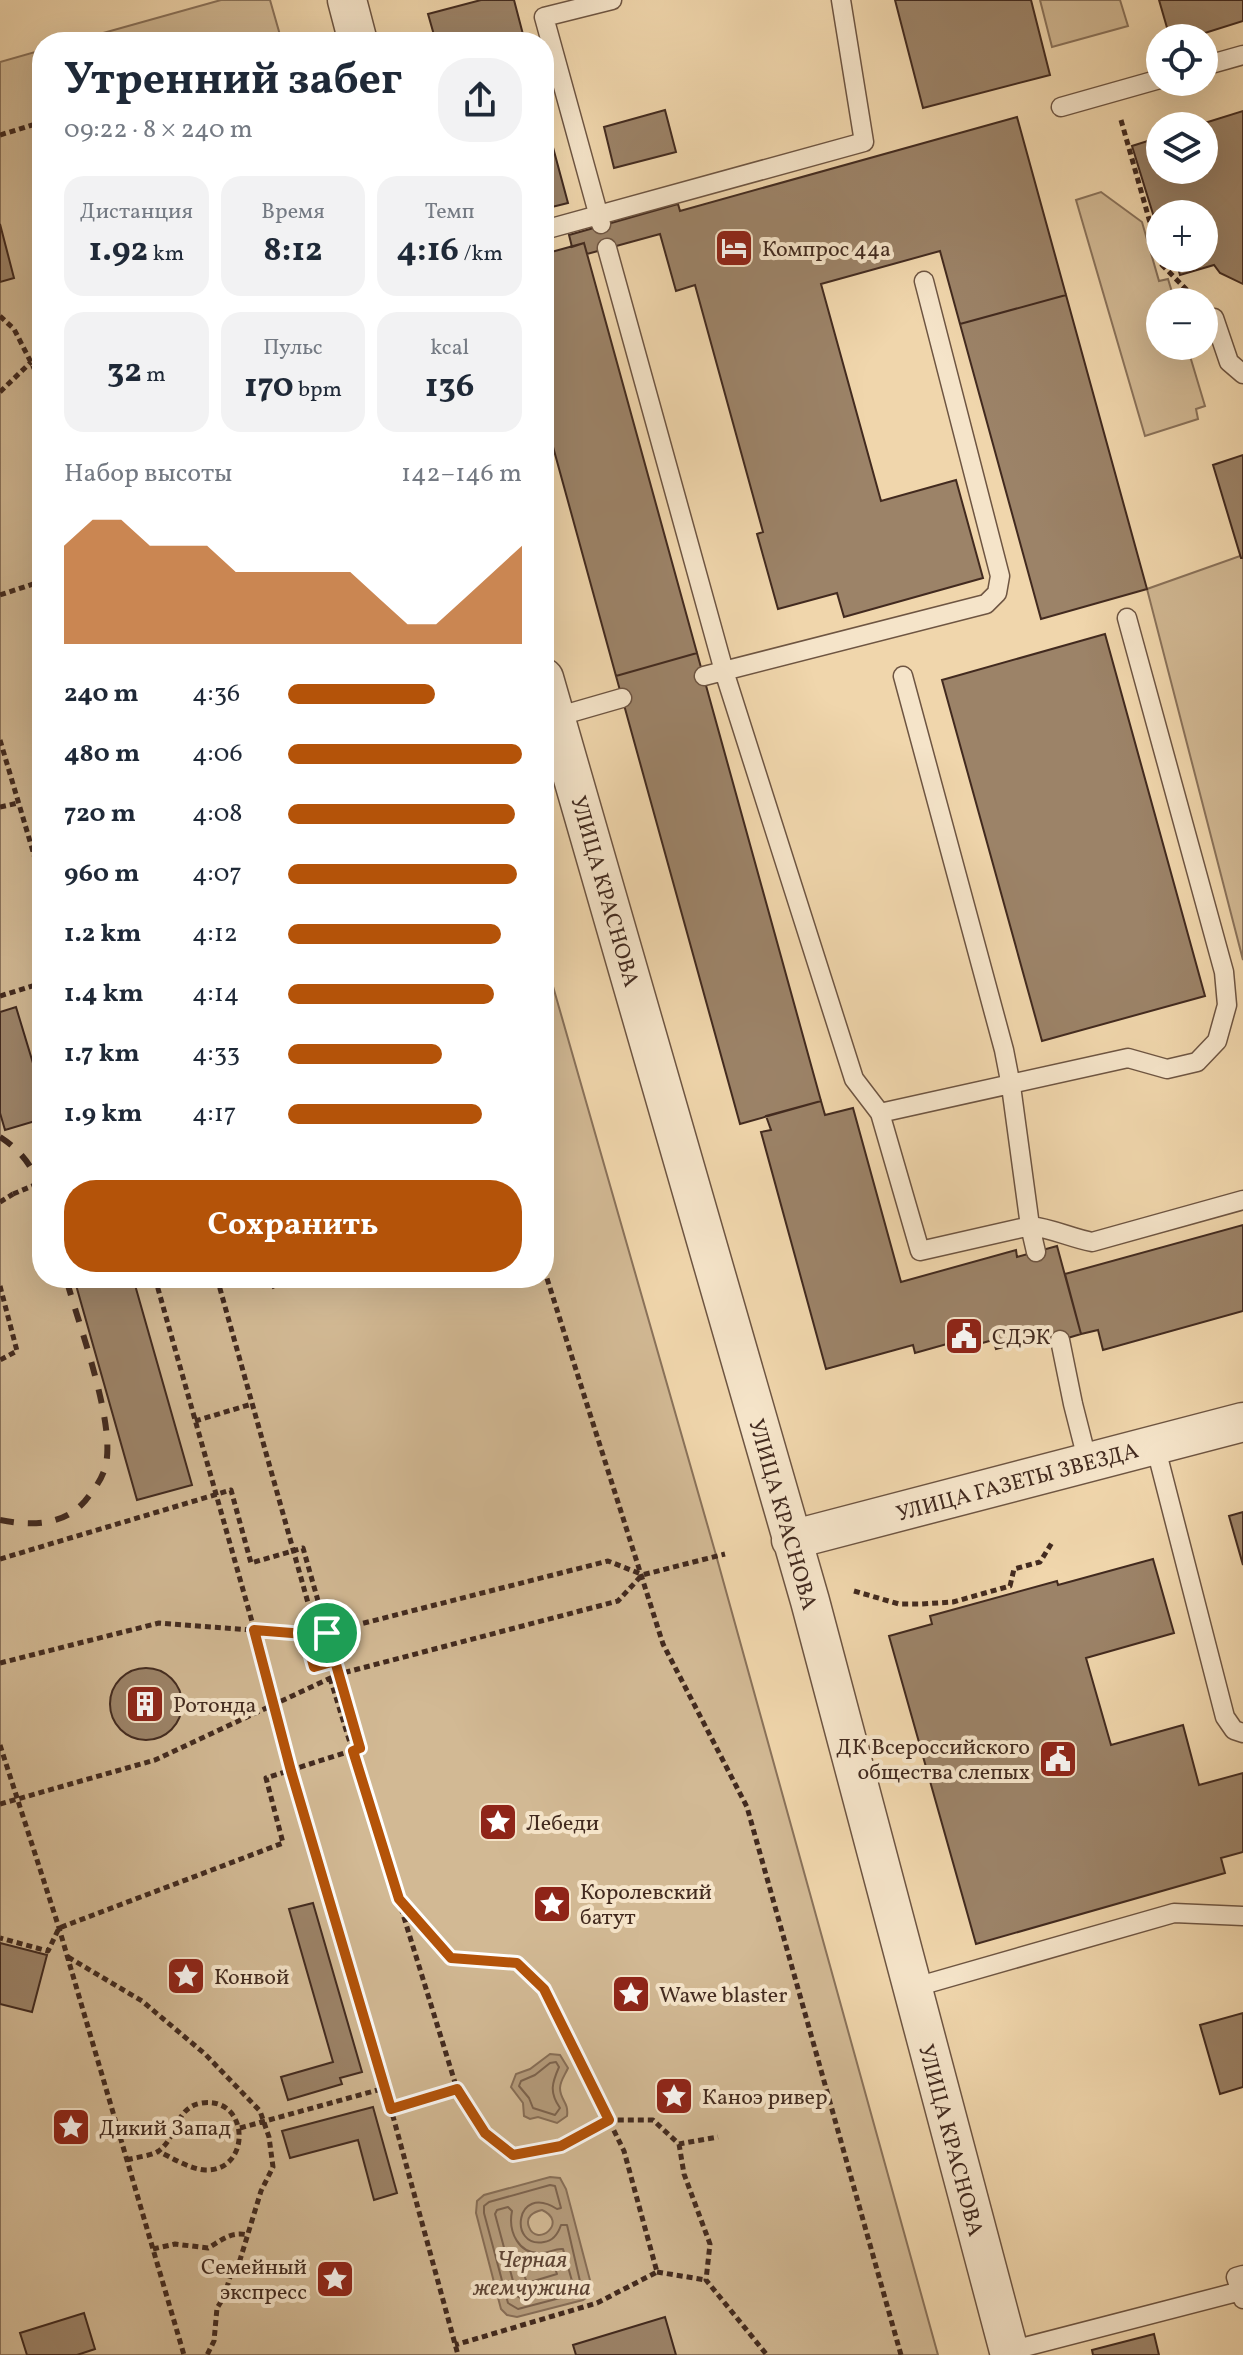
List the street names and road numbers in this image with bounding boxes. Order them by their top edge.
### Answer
street label: УЛИЦА КРАСНОВА [561,792,646,991]
street label: УЛИЦА КРАСНОВА [739,1415,824,1614]
street label: УЛИЦА ГАЗЕТЫ ЗВЕЗДА [893,1436,1142,1531]
street label: УЛИЦА КРАСНОВА [909,2041,990,2240]

